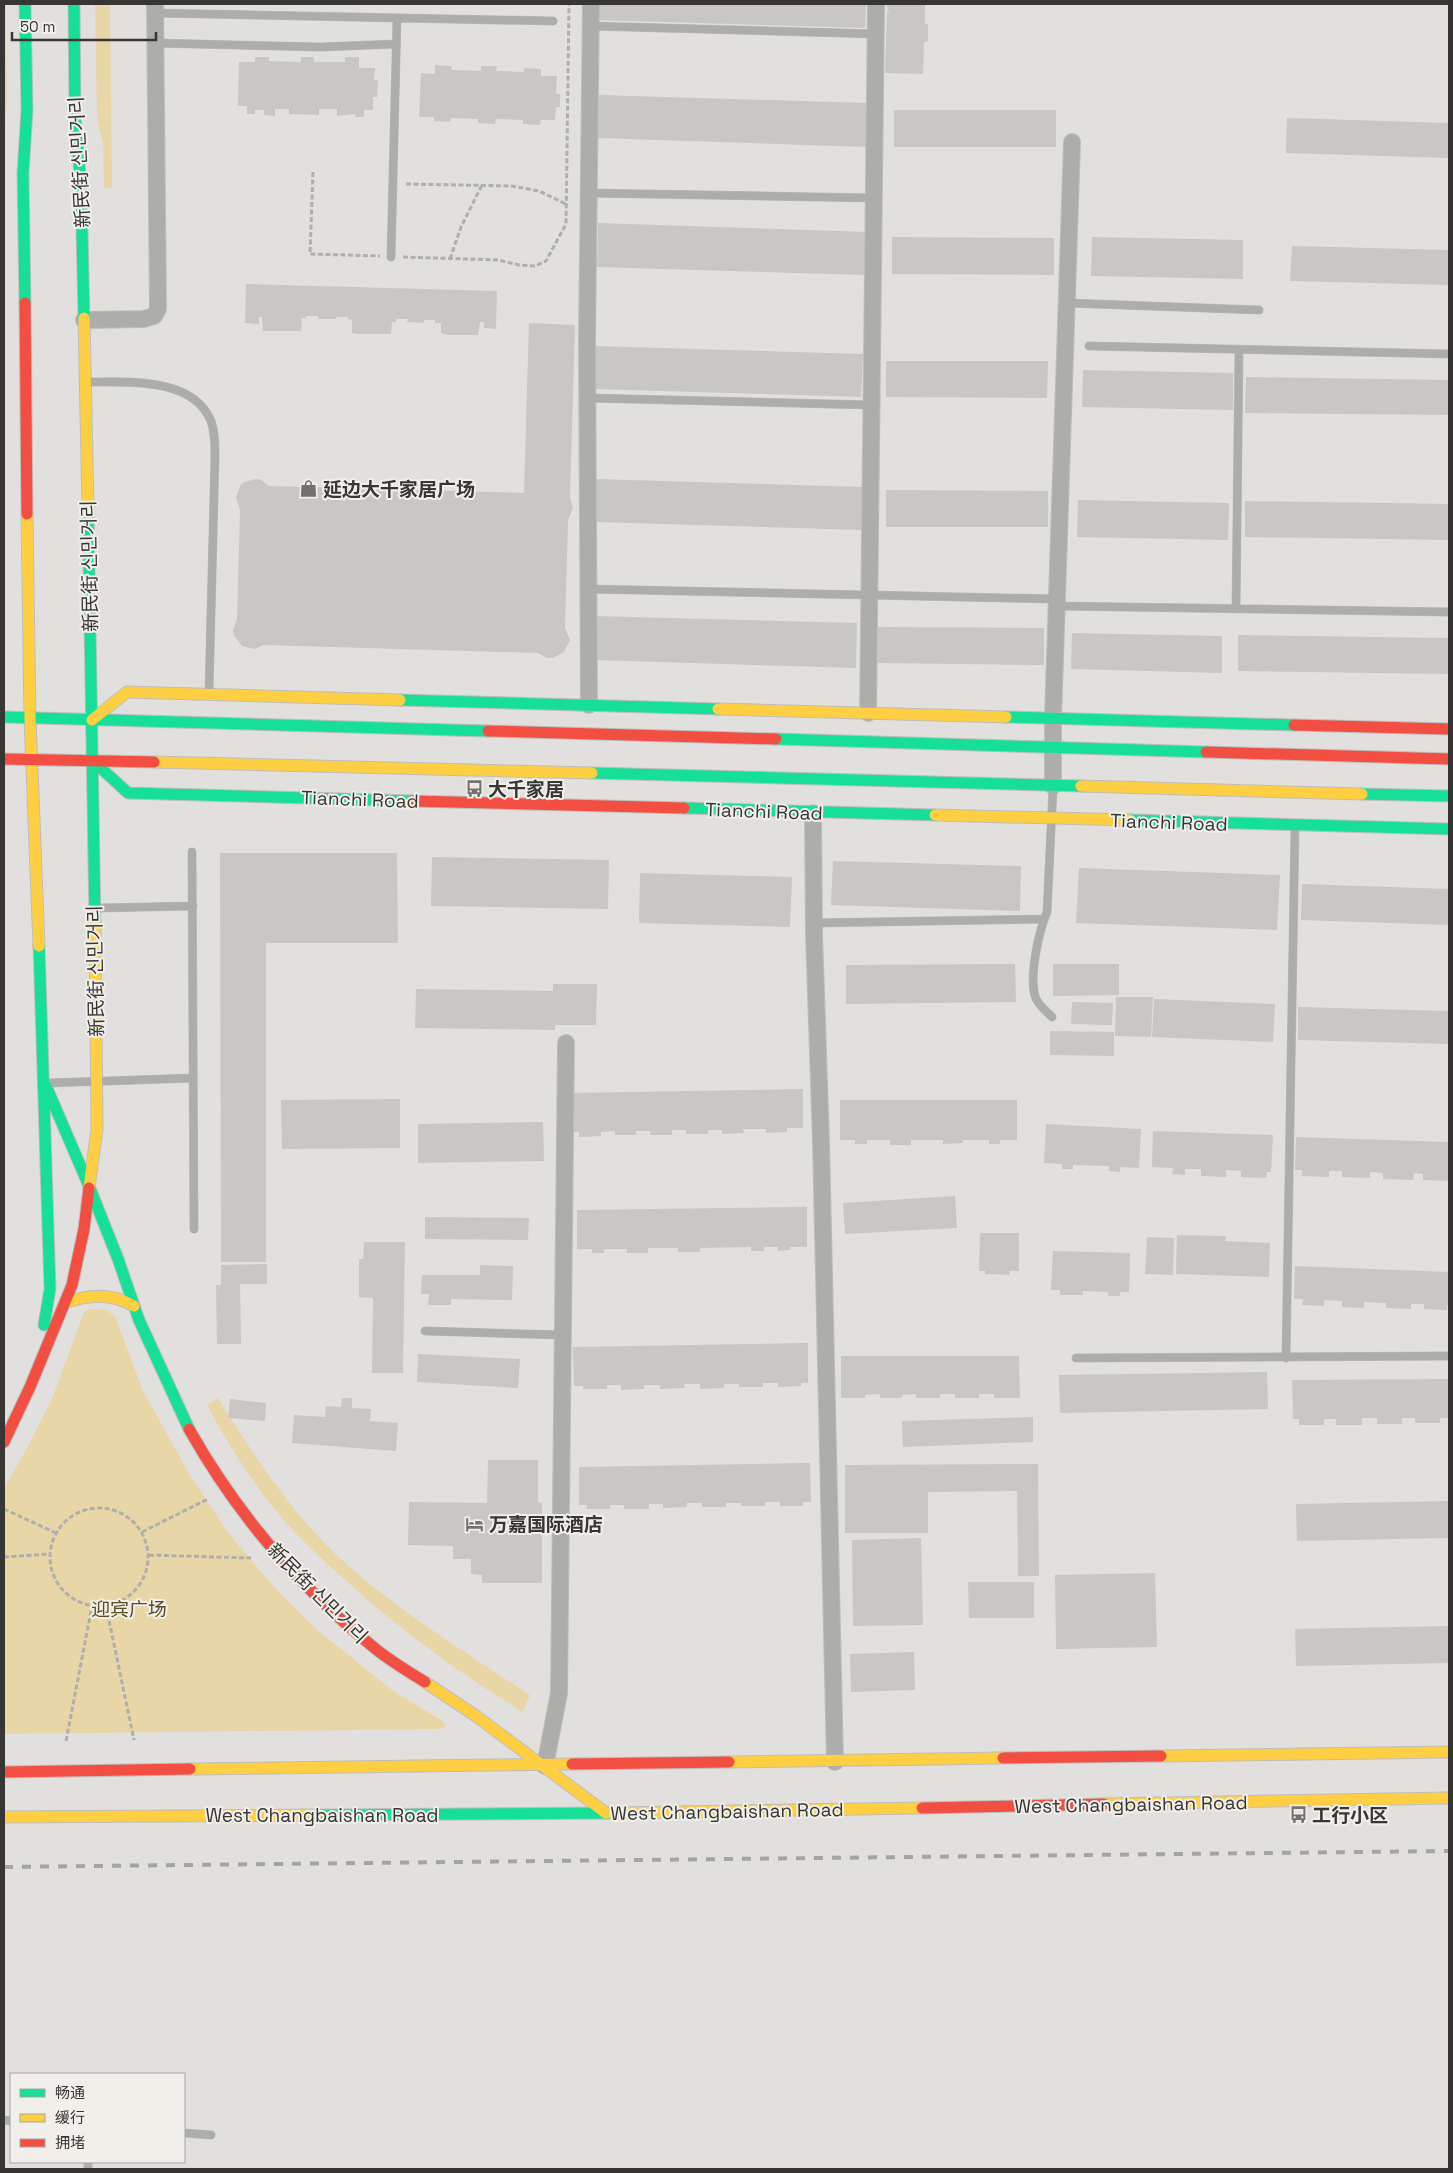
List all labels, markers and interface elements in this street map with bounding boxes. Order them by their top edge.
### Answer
scale bar [12,10,156,42]
text: 50 m [20,17,55,36]
street label: 新民街 신민거리 [64,96,95,228]
place label: 延边大千家居广场 [323,477,475,502]
shop icon: 延边大千家居广场 [299,479,319,499]
street label: 新民街 신민거리 [76,500,103,632]
place label: 大千家居 [488,777,564,802]
bus stop icon: 大千家居 [464,779,484,799]
street label: Tianchi Road [301,785,419,814]
street label: Tianchi Road [705,797,823,826]
street label: Tianchi Road [1110,808,1228,837]
street label: 新民街 신민거리 [82,905,109,1037]
place label: 万嘉国际酒店 [489,1512,603,1537]
hotel icon: 万嘉国际酒店 [465,1514,485,1534]
street label: 新民街 신민거리 [262,1538,373,1649]
park label: 迎宾广场 [91,1597,167,1622]
street label: West Changbaishan Road [1014,1790,1248,1819]
street label: West Changbaishan Road [610,1797,844,1826]
street label: West Changbaishan Road [205,1803,439,1828]
place label: 工行小区 [1312,1803,1388,1828]
bus stop icon: 工行小区 [1288,1805,1308,1825]
legend [10,2073,185,2163]
text: 畅通 [55,2083,85,2102]
text: 缓行 [55,2108,85,2127]
text: 拥堵 [55,2133,85,2152]

